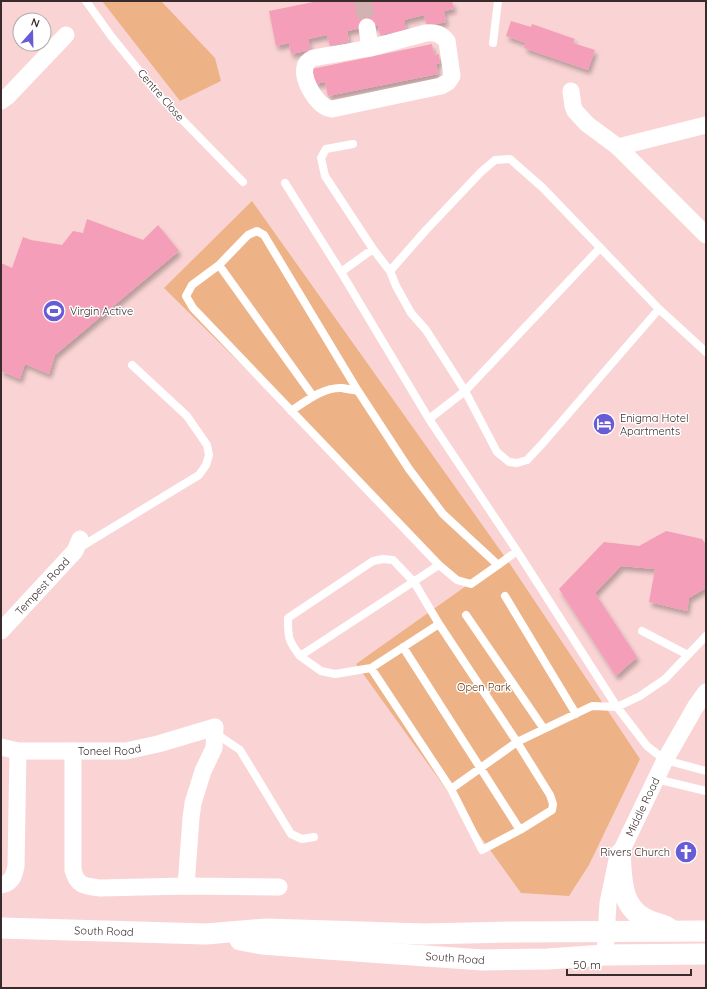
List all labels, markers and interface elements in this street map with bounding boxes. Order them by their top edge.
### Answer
north arrow [12,12,52,52]
text: N [29,15,42,31]
street label: Centre Close [135,66,187,124]
sports icon: Virgin Active [41,298,67,324]
place label: Virgin Active [70,304,133,318]
hotel icon: Enigma Hotel Apartments [591,411,617,437]
place label: Enigma Hotel Apartments [620,411,689,438]
street label: Tempest Road [12,554,73,618]
park label: Open Park [457,680,511,694]
street label: Toneel Road [78,741,143,758]
street label: Middle Road [622,775,663,839]
church icon: Rivers Church [673,839,699,865]
place label: Rivers Church [600,845,670,859]
street label: South Road [74,923,134,939]
street label: South Road [425,949,485,967]
scale bar [567,951,691,977]
text: 50 m [573,957,601,972]

